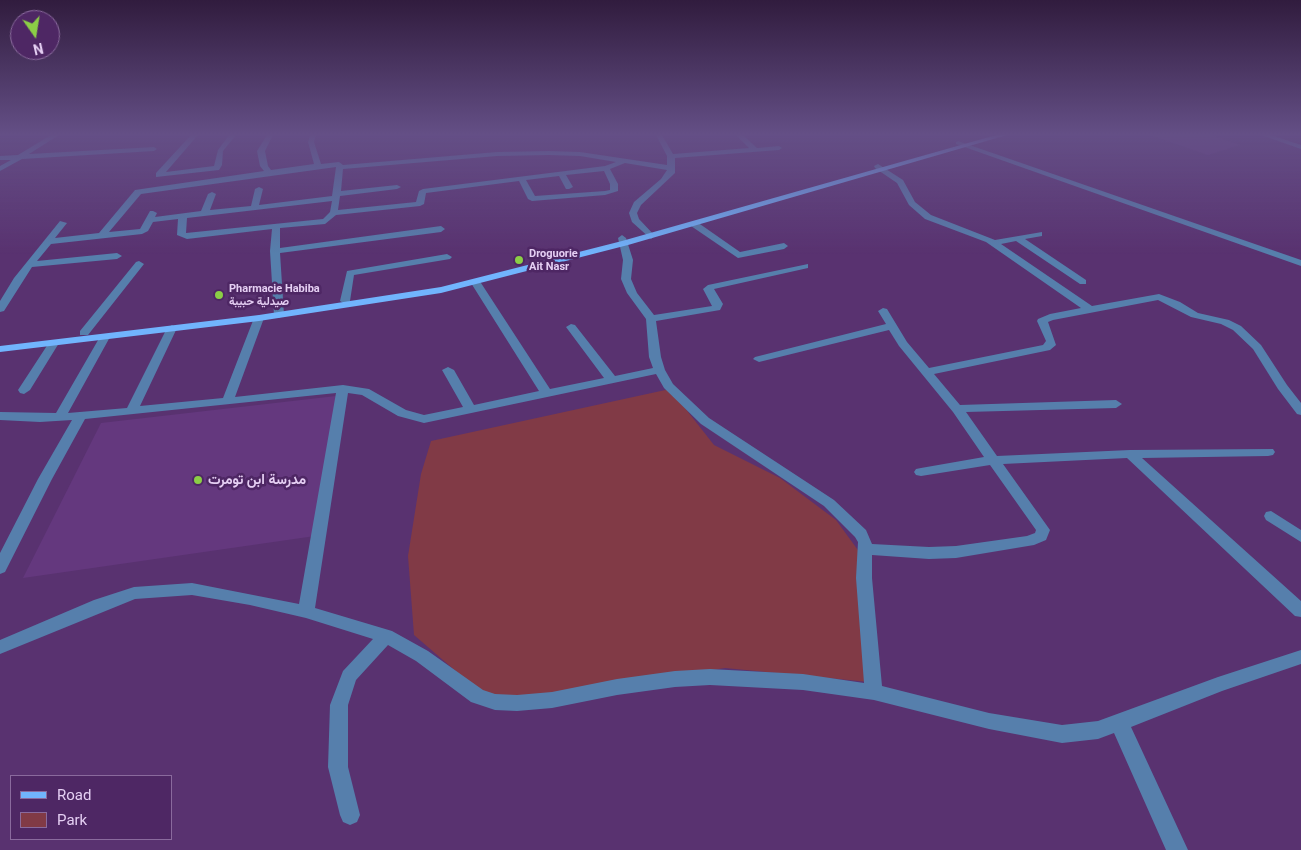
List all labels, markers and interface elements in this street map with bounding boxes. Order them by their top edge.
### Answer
north arrow [10,10,60,60]
text: N [32,40,45,58]
place label: Droguorie Ait Nasr [529,247,578,273]
marker: Droguorie Ait Nasr [513,254,525,266]
place label: Pharmacie Habiba صيدلية حبيبة [229,282,320,308]
marker: Pharmacie Habiba صيدلية حبيبة [213,289,225,301]
place label: مدرسة ابن تومرت [208,472,306,488]
marker: مدرسة ابن تومرت [192,474,204,486]
legend [10,775,172,840]
text: Road [57,786,91,804]
text: Park [57,811,87,829]

